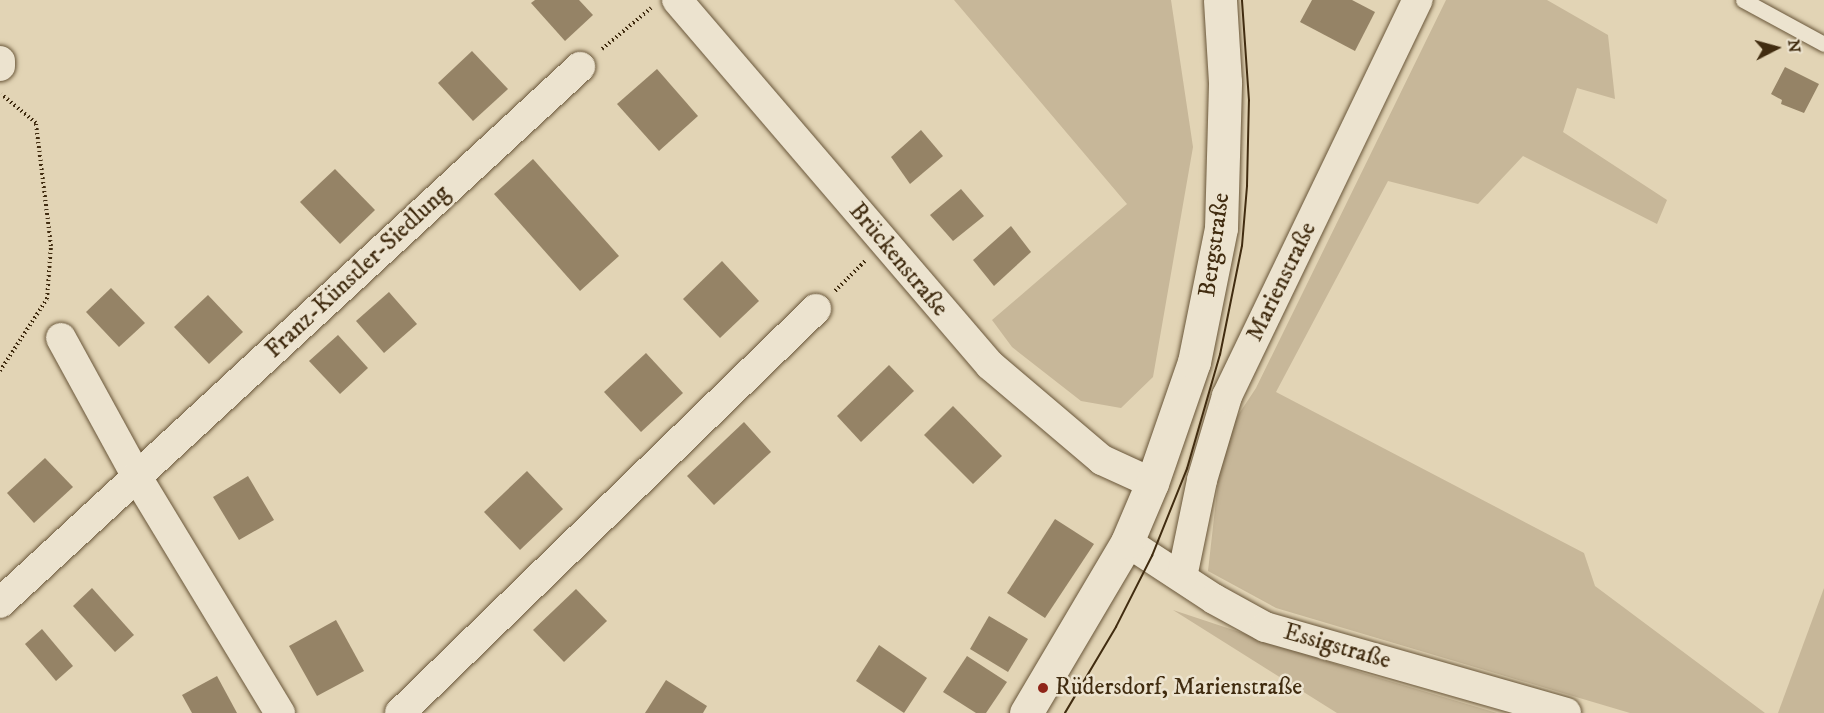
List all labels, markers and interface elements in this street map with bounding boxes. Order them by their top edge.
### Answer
north arrow [1746,18,1806,78]
text: N [1783,39,1805,54]
street label: Franz-Künstler-Siedlung [260,179,456,365]
street label: Bergstraße [1193,191,1237,299]
street label: Brückenstraße [842,197,954,323]
street label: Marienstraße [1241,218,1323,346]
street label: Essigstraße [1280,618,1394,676]
place label: Rüdersdorf, Marienstraße [1055,674,1302,702]
marker: Rüdersdorf, Marienstraße [1036,681,1050,695]

